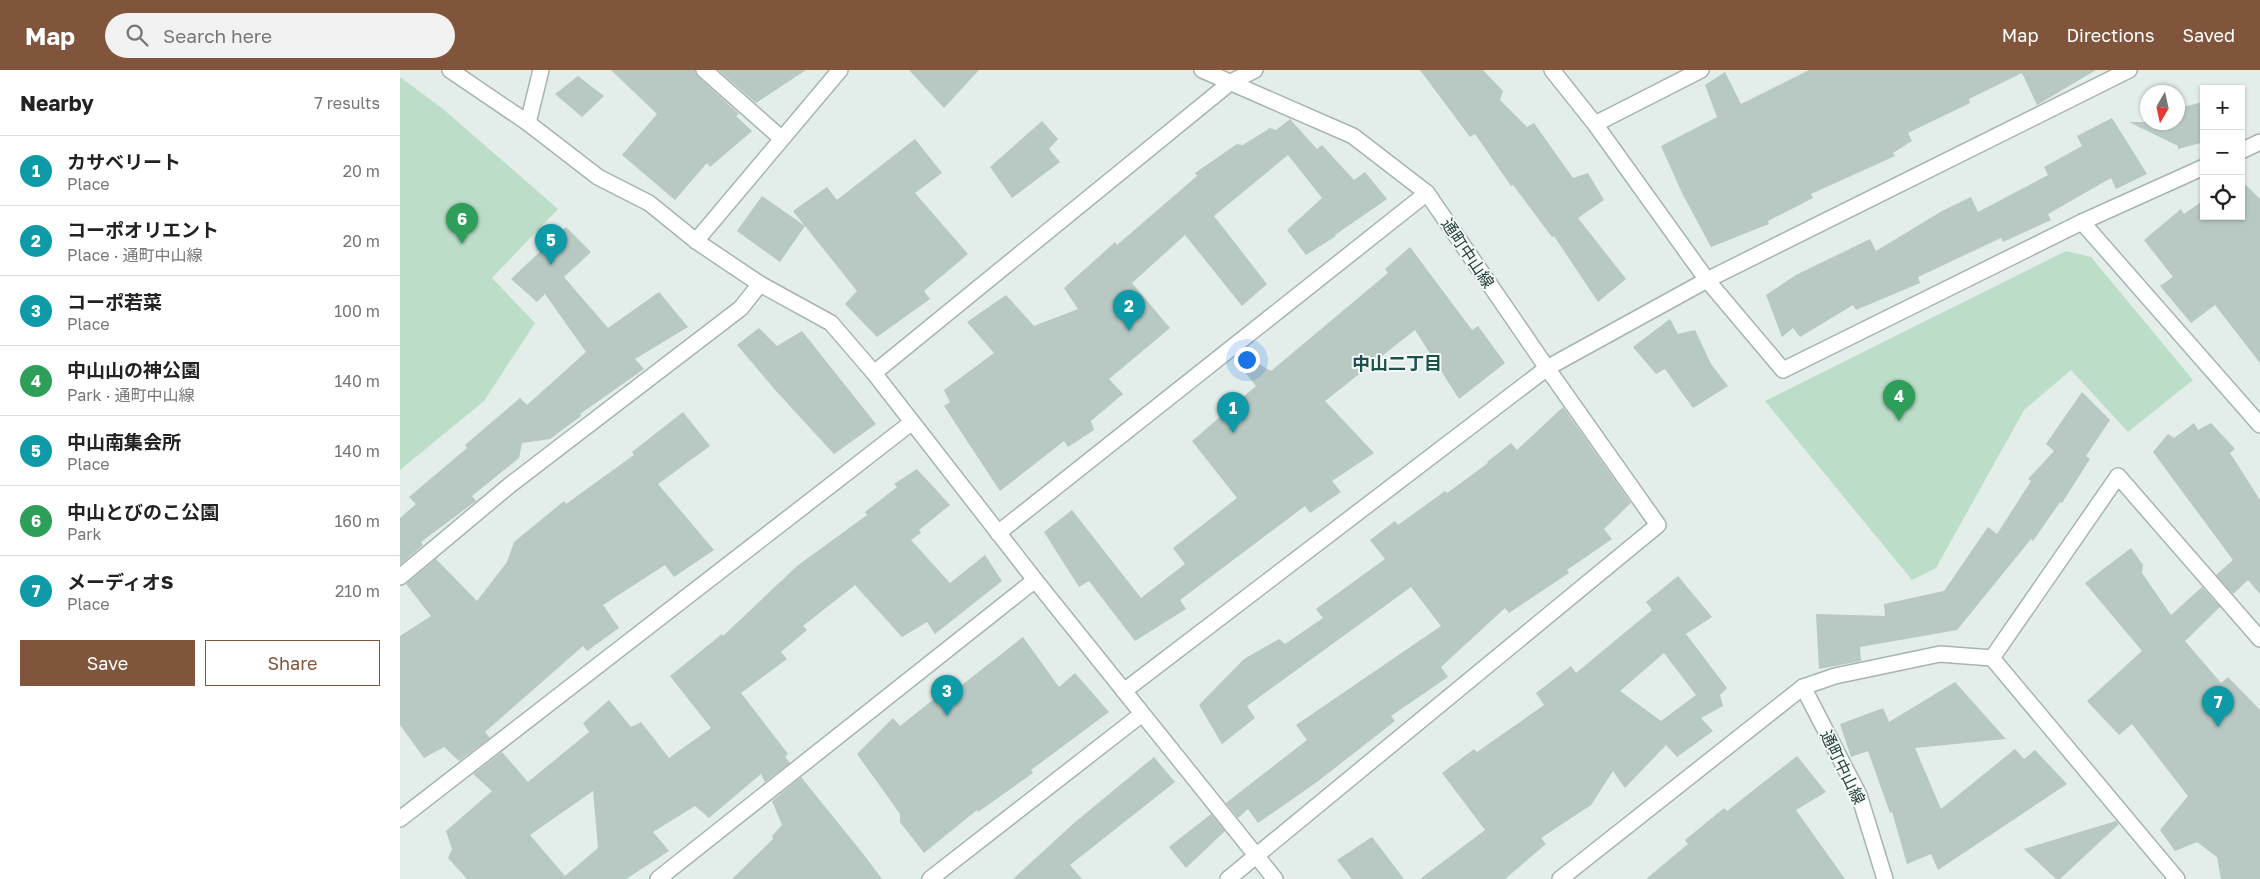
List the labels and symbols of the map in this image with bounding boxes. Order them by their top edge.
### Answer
north arrow [2140,85,2185,130]
pin: 6 [446,203,478,244]
street label: 通町中山線 [1437,214,1499,292]
pin: 5 [535,224,567,265]
pin: 2 [1113,290,1145,331]
your location [1234,347,1260,373]
district label: 中山二丁目 [1352,352,1442,374]
pin: 4 [1883,380,1915,421]
pin: 1 [1217,392,1249,433]
pin: 3 [931,675,963,716]
pin: 7 [2202,686,2234,727]
street label: 通町中山線 [1816,727,1870,807]

